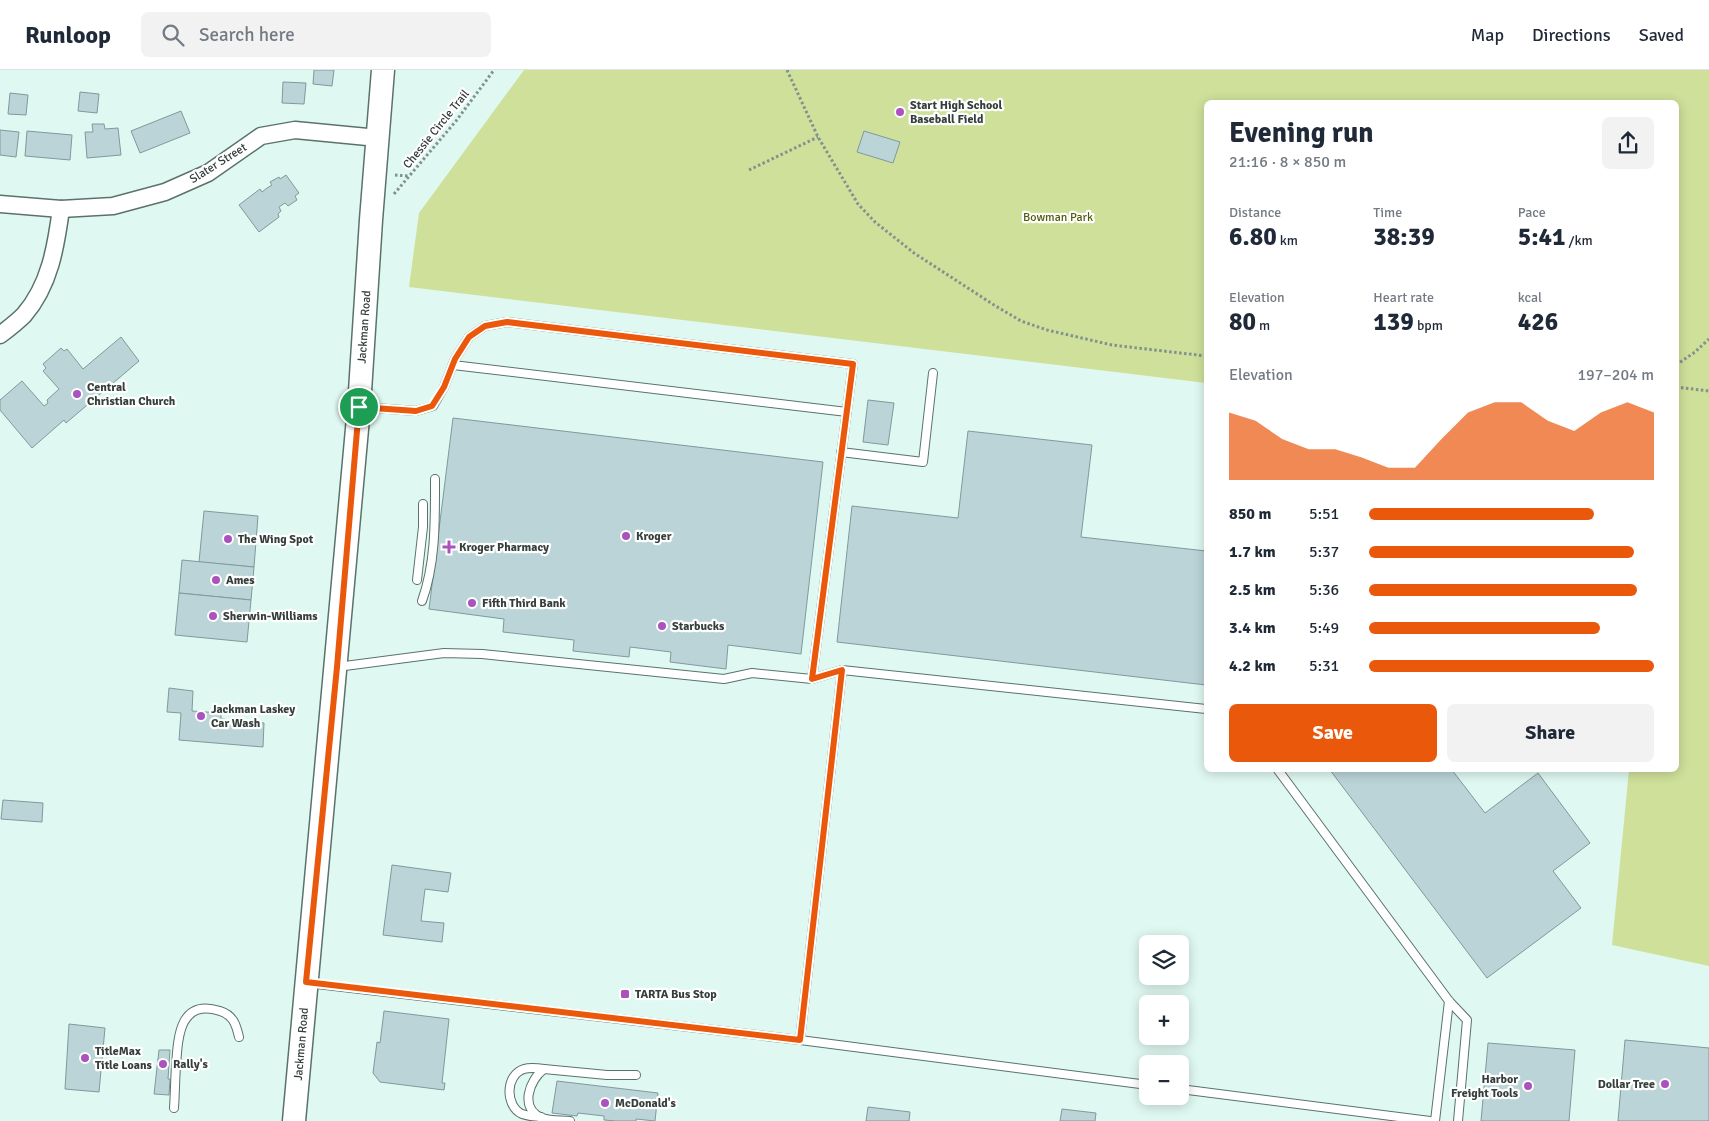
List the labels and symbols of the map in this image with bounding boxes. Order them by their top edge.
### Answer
street label: Chessie Circle Trail [400,86,473,172]
place label: Start High School Baseball Field [910,98,1003,127]
marker: Start High School Baseball Field [894,106,906,118]
street label: Slater Street [187,140,250,187]
park label: Bowman Park [1023,210,1093,225]
street label: Jackman Road [354,290,375,364]
place label: Central Christian Church [87,380,176,409]
pin [338,386,380,428]
marker: Central Christian Church [71,388,83,400]
place label: Kroger [636,529,672,544]
marker: Kroger [620,530,632,542]
place label: The Wing Spot [238,532,314,547]
marker: The Wing Spot [222,533,234,545]
place label: Kroger Pharmacy [459,540,549,555]
marker: Kroger Pharmacy [443,541,455,553]
place label: Ames [226,573,255,588]
marker: Ames [210,574,222,586]
place label: Fifth Third Bank [482,596,566,611]
marker: Fifth Third Bank [466,597,478,609]
place label: Sherwin-Williams [223,609,318,624]
marker: Sherwin-Williams [207,610,219,622]
place label: Starbucks [672,619,725,634]
marker: Starbucks [656,620,668,632]
place label: Jackman Laskey Car Wash [211,702,295,731]
marker: Jackman Laskey Car Wash [195,710,207,722]
place label: TARTA Bus Stop [635,987,717,1002]
marker: TARTA Bus Stop [619,988,631,1000]
street label: Jackman Road [291,1007,312,1081]
place label: TitleMax Title Loans [95,1044,153,1073]
marker: TitleMax Title Loans [79,1052,91,1064]
place label: Rally's [173,1057,208,1072]
marker: Rally's [157,1058,169,1070]
place label: Harbor Freight Tools [1451,1072,1519,1101]
place label: Dollar Tree [1598,1077,1655,1092]
marker: Dollar Tree [1659,1078,1671,1090]
marker: Harbor Freight Tools [1522,1080,1534,1092]
place label: McDonald's [615,1096,677,1111]
marker: McDonald's [599,1097,611,1109]

